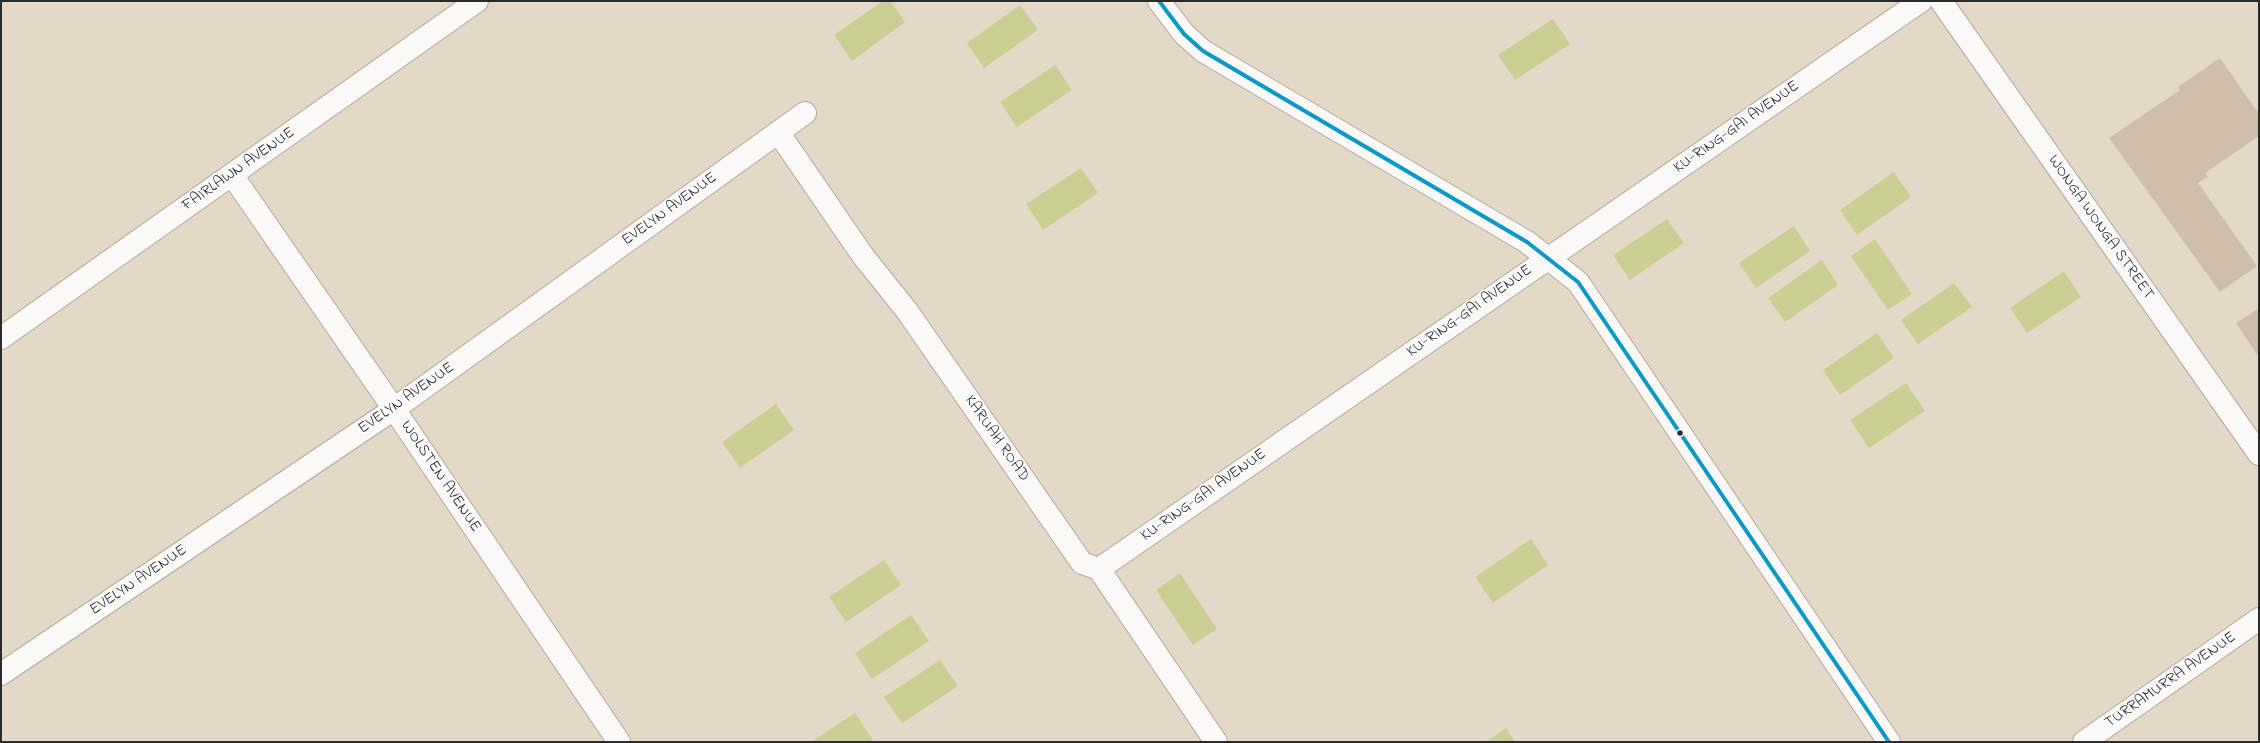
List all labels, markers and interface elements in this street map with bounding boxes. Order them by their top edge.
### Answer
street label: KU-RING-GAI AVENUE [1671,78,1803,178]
street label: FAIRLAWN AVENUE [179,124,299,216]
street label: WONGA WONGA STREET [2043,152,2157,304]
street label: EVELYN AVENUE [619,169,721,251]
street label: KU-RING-GAI AVENUE [1404,262,1536,362]
street label: EVELYN AVENUE [355,359,459,439]
street label: KARUAH ROAD [959,392,1033,486]
street label: WOLSTEN AVENUE [396,418,484,536]
unlabelled marker [1675,428,1685,438]
street label: KU-RING-GAI AVENUE [1138,446,1270,546]
street label: EVELYN AVENUE [87,542,191,620]
street label: TURRAMURRA AVENUE [2102,628,2240,734]

